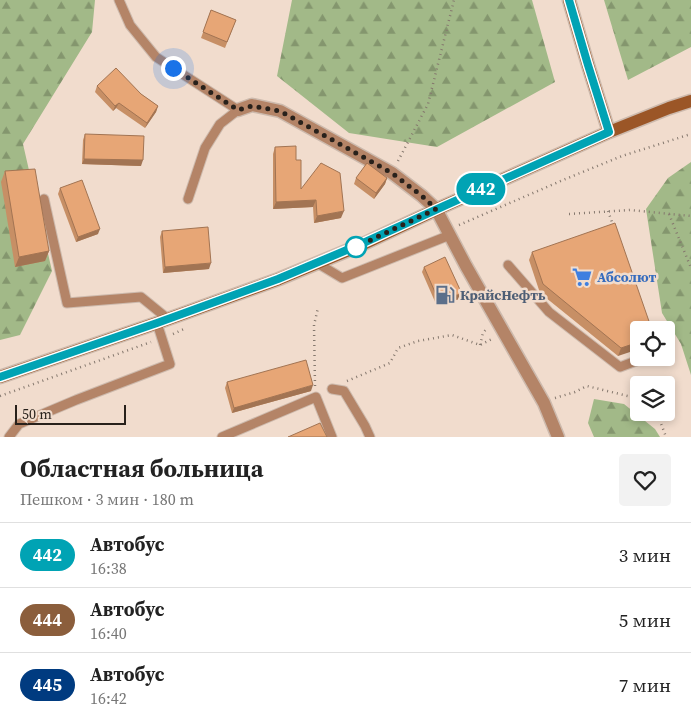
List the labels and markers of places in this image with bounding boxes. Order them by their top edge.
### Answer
unlabelled marker [345,236,367,258]
supermarket icon: Абсолют [571,266,593,288]
place label: Абсолют [597,267,657,287]
fuel station icon: КрайсНефть [434,284,456,306]
place label: КрайсНефть [460,285,546,305]

